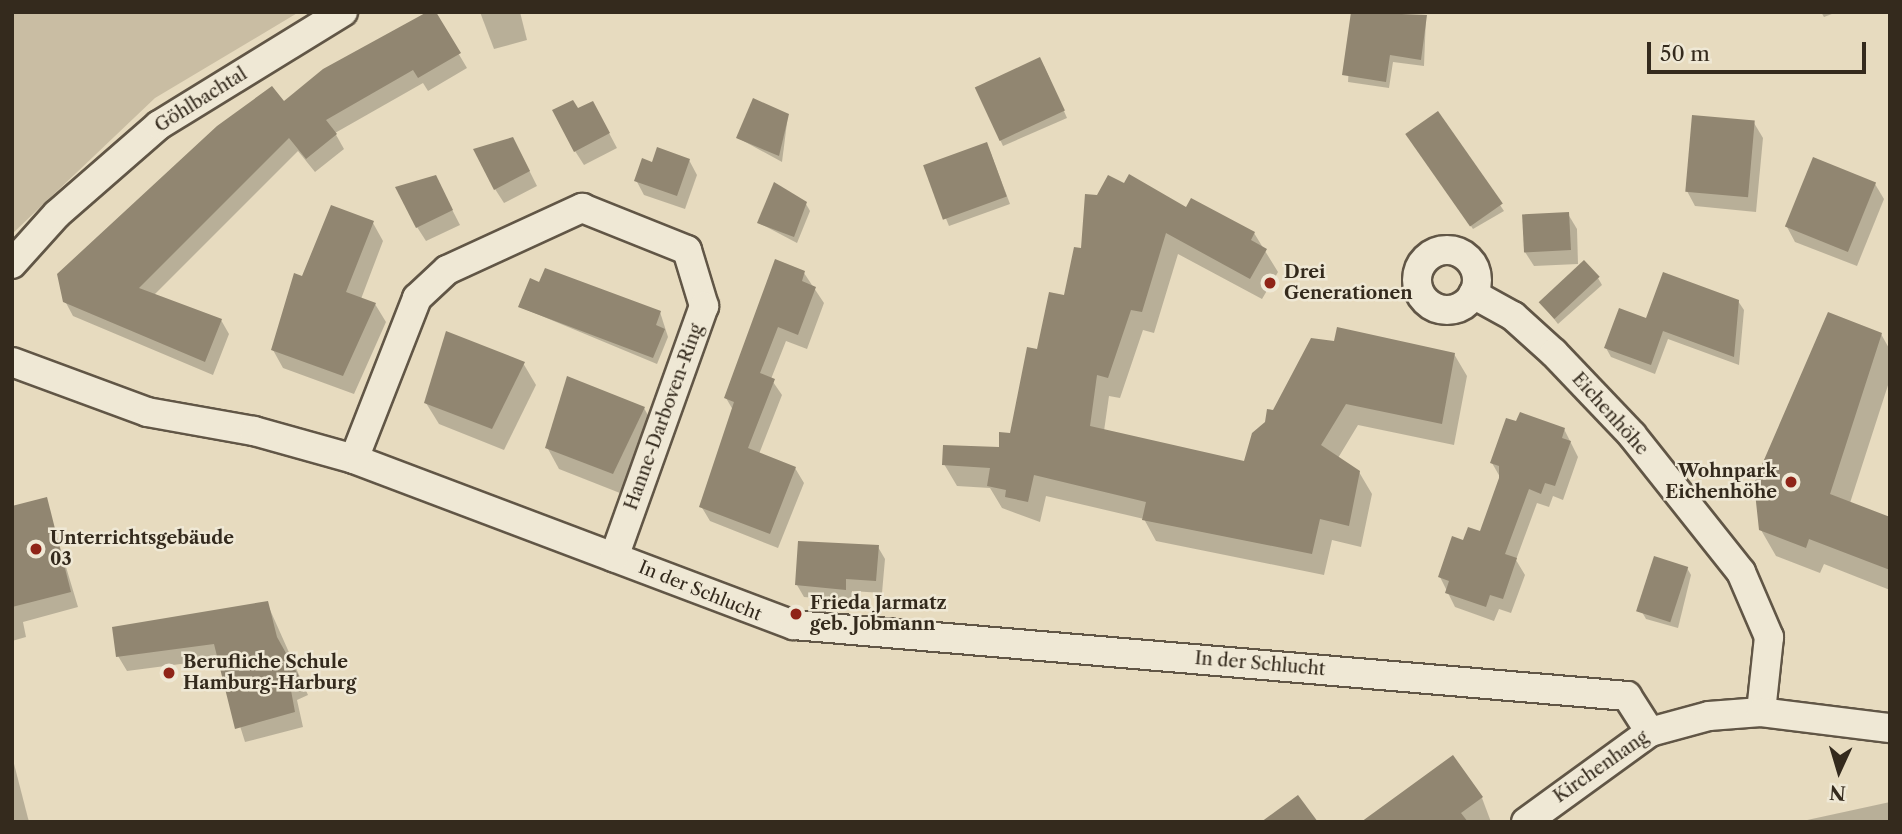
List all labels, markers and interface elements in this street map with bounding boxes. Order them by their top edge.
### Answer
scale bar [1650,28,1869,72]
text: 50 m [1660,41,1710,66]
street label: Göhlbachtal [151,63,251,137]
place label: Drei Generationen [1284,262,1413,304]
marker: Drei Generationen [1262,275,1278,291]
street label: Hanne-Darboven-Ring [620,321,708,513]
street label: Eichenhöhe [1567,368,1653,460]
place label: Wohnpark Eichenhöhe [1665,461,1777,504]
marker: Wohnpark Eichenhöhe [1783,474,1799,490]
place label: Unterrichtsgebäude 03 [50,528,234,570]
marker: Unterrichtsgebäude 03 [28,541,44,557]
street label: In der Schlucht [635,556,765,626]
place label: Frieda Jarmatz geb. Jobmann [810,593,947,636]
marker: Frieda Jarmatz geb. Jobmann [788,606,804,622]
street label: In der Schlucht [1194,648,1326,680]
place label: Berufliche Schule Hamburg-Harburg [183,652,356,694]
marker: Berufliche Schule Hamburg-Harburg [161,665,177,681]
street label: Kirchenhang [1550,726,1652,808]
north arrow [1804,736,1874,806]
text: N [1828,780,1847,804]

